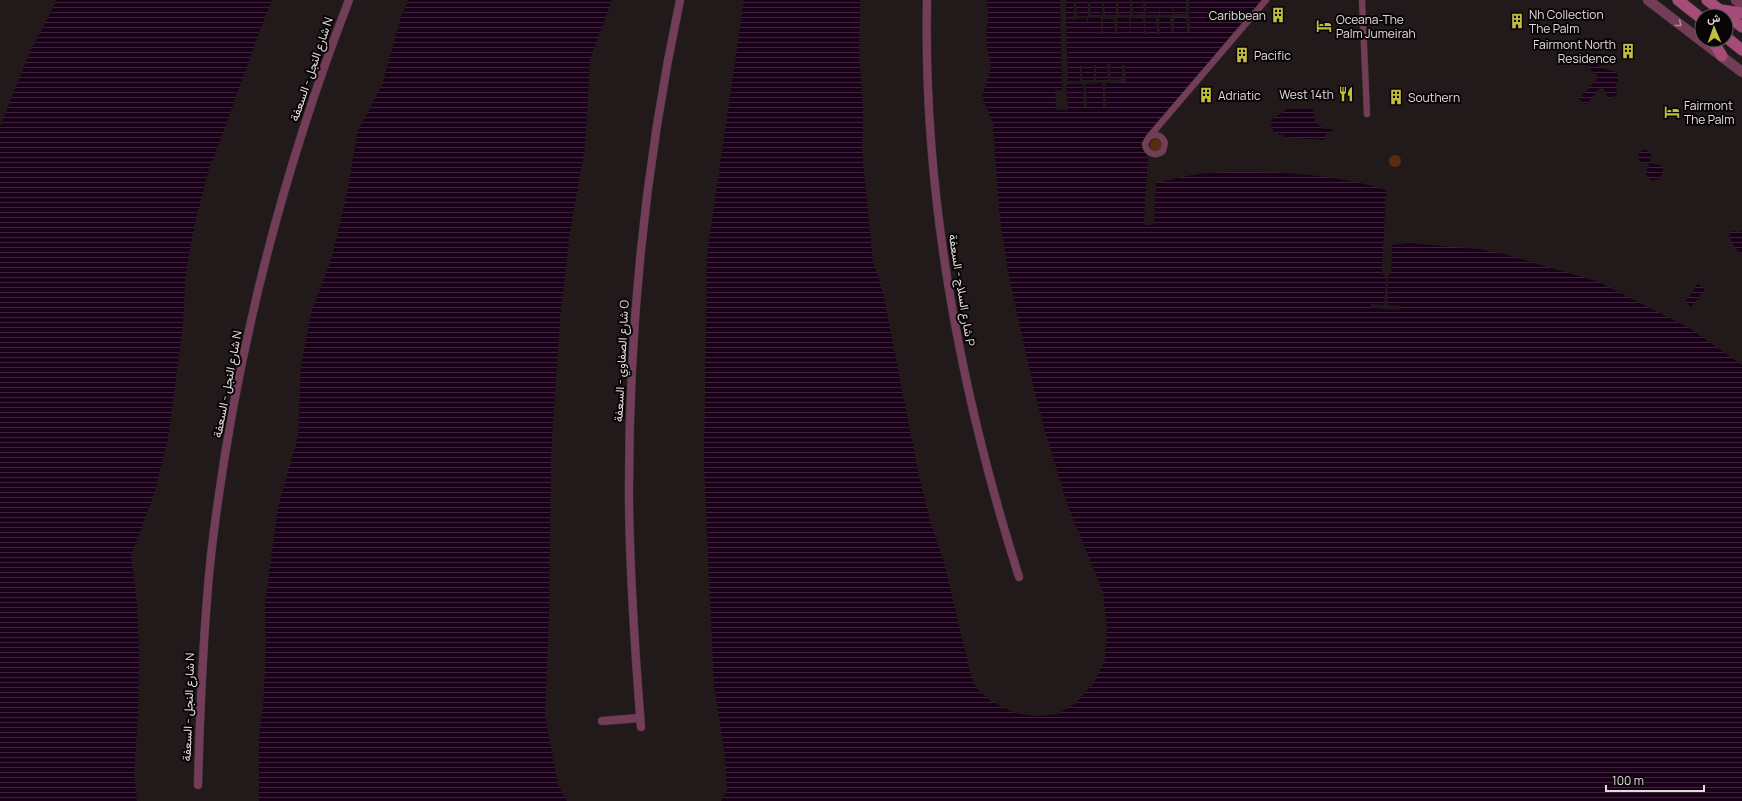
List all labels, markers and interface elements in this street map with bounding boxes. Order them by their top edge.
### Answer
building icon: Caribbean [1269,6,1287,24]
place label: Nh Collection The Palm [1529,6,1604,37]
place label: Caribbean [1209,7,1266,24]
north arrow [1694,8,1734,48]
text: ش [1707,10,1721,25]
place label: Oceana-The Palm Jumeirah [1336,11,1416,42]
building icon: Nh Collection The Palm [1508,12,1526,30]
street label: شارع النجل - السعفة N [285,15,338,124]
hotel icon: Oceana-The Palm Jumeirah [1315,17,1333,35]
one-way arrow [1674,19,1681,26]
place label: Fairmont North Residence [1533,36,1616,67]
building icon: Fairmont North Residence [1619,42,1637,60]
building icon: Pacific [1233,46,1251,64]
place label: Pacific [1254,47,1291,64]
restaurant icon: West 14th [1337,85,1355,103]
building icon: Adriatic [1197,86,1215,104]
place label: West 14th [1279,86,1334,103]
place label: Adriatic [1218,87,1261,104]
building icon: Southern [1387,88,1405,106]
place label: Southern [1408,89,1460,106]
place label: Fairmont The Palm [1684,97,1734,128]
hotel icon: Fairmont The Palm [1663,103,1681,121]
street label: شارع السلاج - السعفة P [944,233,979,347]
street label: شارع الصفاوي - السعفة O [609,299,635,423]
street label: شارع النجل - السعفة N [208,329,247,439]
street label: شارع النجل - السعفة N [178,652,199,762]
scale bar [1606,767,1704,793]
text: 100 m [1612,772,1644,789]

